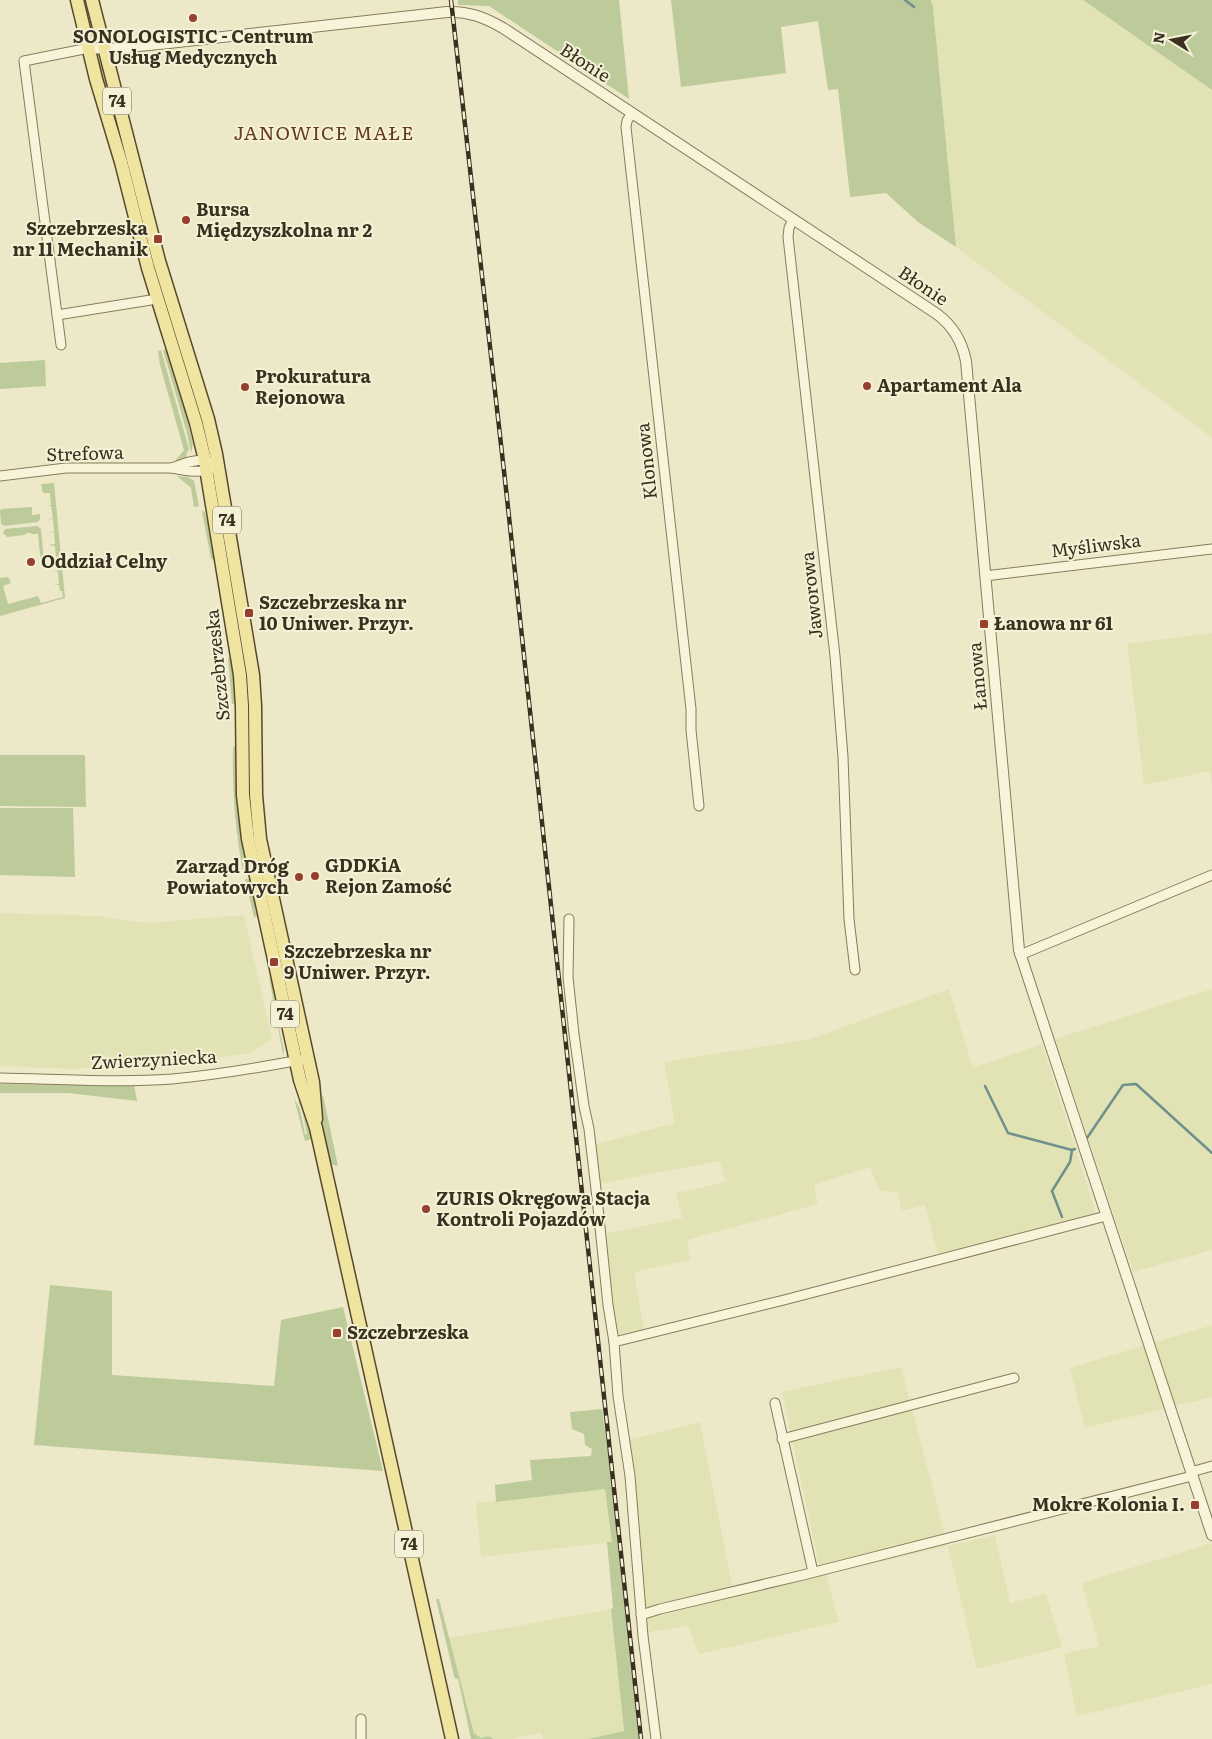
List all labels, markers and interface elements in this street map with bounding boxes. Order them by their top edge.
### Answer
marker: SONOLOGISTIC - Centrum Usług Medycznych [187,12,199,24]
north arrow [1147,15,1197,65]
place label: SONOLOGISTIC - Centrum Usług Medycznych [73,22,313,70]
text: N [1147,30,1169,45]
street label: Błonie [555,35,616,88]
road number: 74 [103,88,131,114]
district label: JANOWICE MAŁE [234,118,414,146]
place label: Bursa Międzyszkolna nr 2 [196,195,372,243]
place label: Szczebrzeska nr 11 Mechanik [12,214,149,262]
marker: Bursa Międzyszkolna nr 2 [180,214,192,226]
marker: Szczebrzeska nr 11 Mechanik [152,233,164,245]
street label: Błonie [893,258,954,311]
place label: Prokuratura Rejonowa [255,362,372,410]
place label: Apartament Ala [877,371,1023,398]
marker: Apartament Ala [861,380,873,392]
marker: Prokuratura Rejonowa [239,381,251,393]
street label: Klonowa [628,421,663,501]
street label: Strefowa [46,438,124,467]
road number: 74 [213,506,241,534]
street label: Myśliwska [1049,526,1143,563]
place label: Oddział Celny [41,547,167,574]
street label: Jaworowa [792,550,829,640]
marker: Oddział Celny [25,556,37,568]
place label: Szczebrzeska nr 10 Uniwer. Przyr. [259,588,414,636]
marker: Szczebrzeska nr 10 Uniwer. Przyr. [243,607,255,619]
street label: Szczebrzeska [197,608,236,722]
place label: Łanowa nr 61 [994,609,1114,636]
marker: Łanowa nr 61 [978,618,990,630]
street label: Łanowa [960,641,993,711]
place label: GDDKiA Rejon Zamość [325,851,452,899]
place label: Zarząd Dróg Powiatowych [166,852,290,900]
marker: GDDKiA Rejon Zamość [309,870,321,882]
marker: Zarząd Dróg Powiatowych [293,871,305,883]
place label: Szczebrzeska nr 9 Uniwer. Przyr. [284,937,432,985]
marker: Szczebrzeska nr 9 Uniwer. Przyr. [268,956,280,968]
road number: 74 [271,1001,299,1028]
street label: Zwierzyniecka [90,1042,218,1075]
place label: ZURIS Okręgowa Stacja Kontroli Pojazdów [436,1184,651,1232]
marker: ZURIS Okręgowa Stacja Kontroli Pojazdów [420,1203,432,1215]
place label: Szczebrzeska [347,1318,469,1345]
marker: Szczebrzeska [331,1327,343,1339]
place label: Mokre Kolonia I. [1032,1490,1185,1517]
marker: Mokre Kolonia I. [1189,1499,1201,1511]
road number: 74 [395,1530,423,1558]

